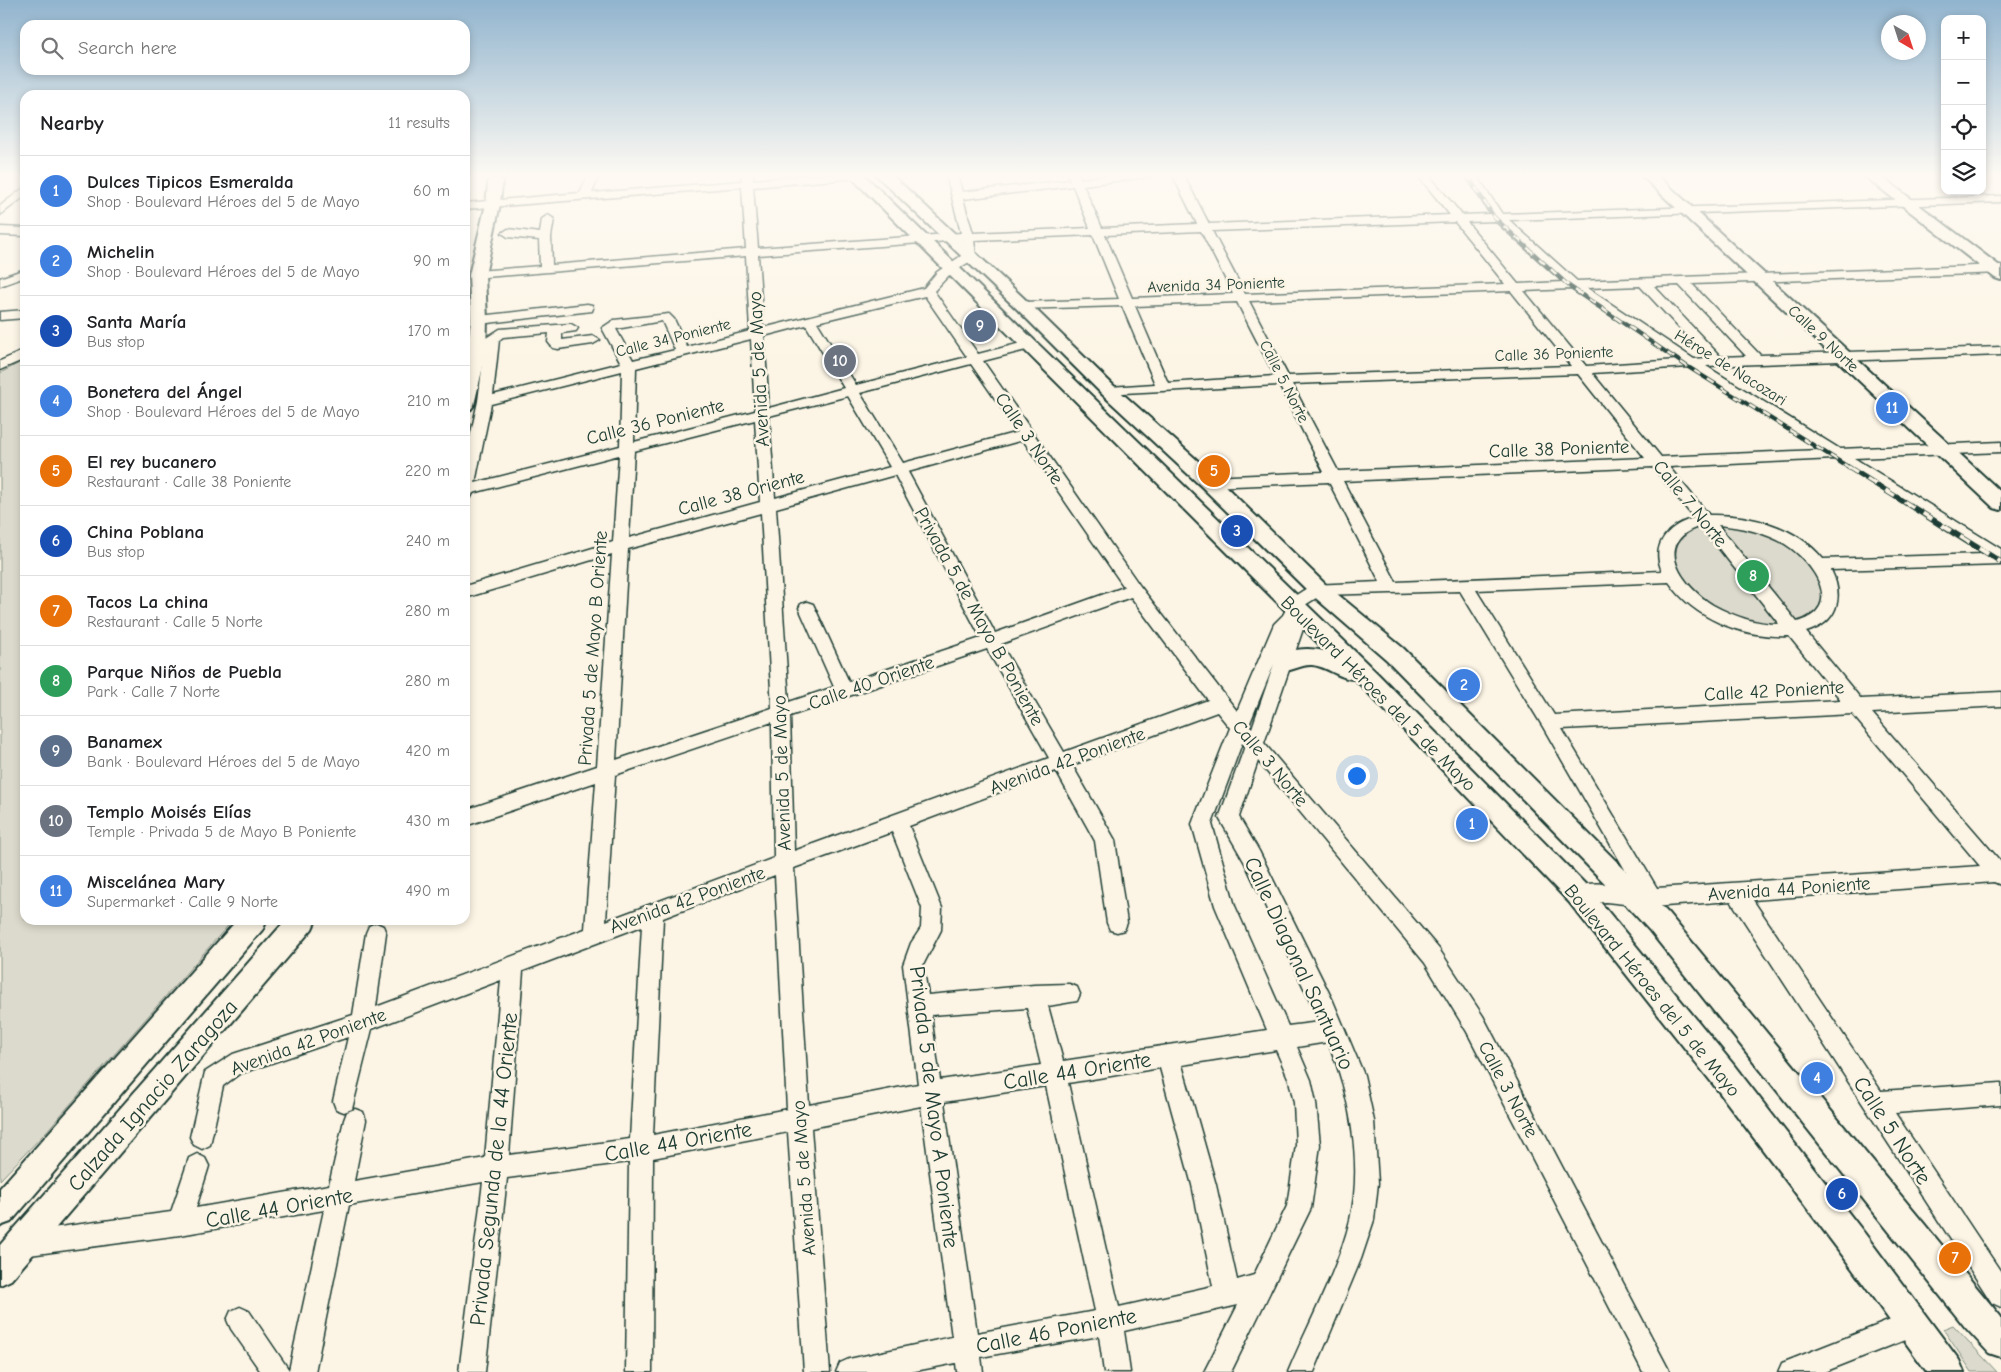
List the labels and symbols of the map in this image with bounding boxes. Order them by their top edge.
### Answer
north arrow [1881,15,1926,60]
street label: Avenida 34 Poniente [1147,274,1285,296]
street label: Avenida 5 de Mayo [744,291,774,447]
street label: Calle 9 Norte [1784,302,1862,376]
pin: 9 [964,307,996,345]
street label: Calle 34 Poniente [614,315,733,361]
street label: Héroe de Nacozari [1671,326,1790,410]
street label: Calle 5 Norte [1256,337,1313,426]
pin: 10 [824,342,856,380]
street label: Calle 36 Poniente [1494,343,1614,365]
street label: Calle 3 Norte [990,388,1068,489]
pin: 11 [1876,389,1908,427]
street label: Calle 36 Poniente [584,394,726,450]
street label: Calle 38 Poniente [1488,436,1630,462]
pin: 5 [1198,452,1230,490]
street label: Calle 7 Norte [1648,456,1732,552]
street label: Calle 38 Oriente [676,466,807,520]
street label: Privada 5 de Mayo B Poniente [910,503,1048,730]
pin: 3 [1221,512,1253,550]
street label: Privada 5 de Mayo B Oriente [574,530,612,766]
pin: 8 [1737,557,1769,595]
street label: Boulevard Héroes del 5 de Mayo [1276,592,1480,796]
street label: Calle 40 Oriente [806,651,937,715]
pin: 2 [1448,666,1480,704]
street label: Calle 42 Poniente [1703,676,1845,706]
street label: Avenida 5 de Mayo [768,695,796,851]
street label: Calle 3 Norte [1228,716,1313,811]
street label: Avenida 42 Poniente [987,723,1148,799]
your location [1344,763,1370,789]
pin: 1 [1456,805,1488,843]
street label: Calle Diagonal Santuario [1238,853,1360,1074]
street label: Avenida 42 Poniente [607,862,768,938]
street label: Avenida 44 Poniente [1707,872,1871,906]
street label: Boulevard Héroes del 5 de Mayo [1560,880,1745,1101]
street label: Privada 5 de Mayo A Poniente [904,964,964,1250]
street label: Calzada Ignacio Zaragoza [62,994,243,1197]
street label: Avenida 42 Poniente [228,1004,389,1080]
street label: Privada Segunda de la 44 Oriente [465,1011,523,1327]
street label: Calle 3 Norte [1473,1037,1543,1141]
street label: Calle 44 Oriente [1001,1046,1153,1096]
pin: 4 [1801,1059,1833,1097]
street label: Calle 5 Norte [1848,1072,1937,1189]
street label: Avenida 5 de Mayo [788,1099,820,1256]
street label: Calle 44 Oriente [602,1116,754,1168]
pin: 6 [1826,1175,1858,1213]
street label: Calle 44 Oriente [203,1182,355,1234]
pin: 7 [1939,1239,1971,1277]
street label: Calle 46 Poniente [974,1303,1139,1359]

